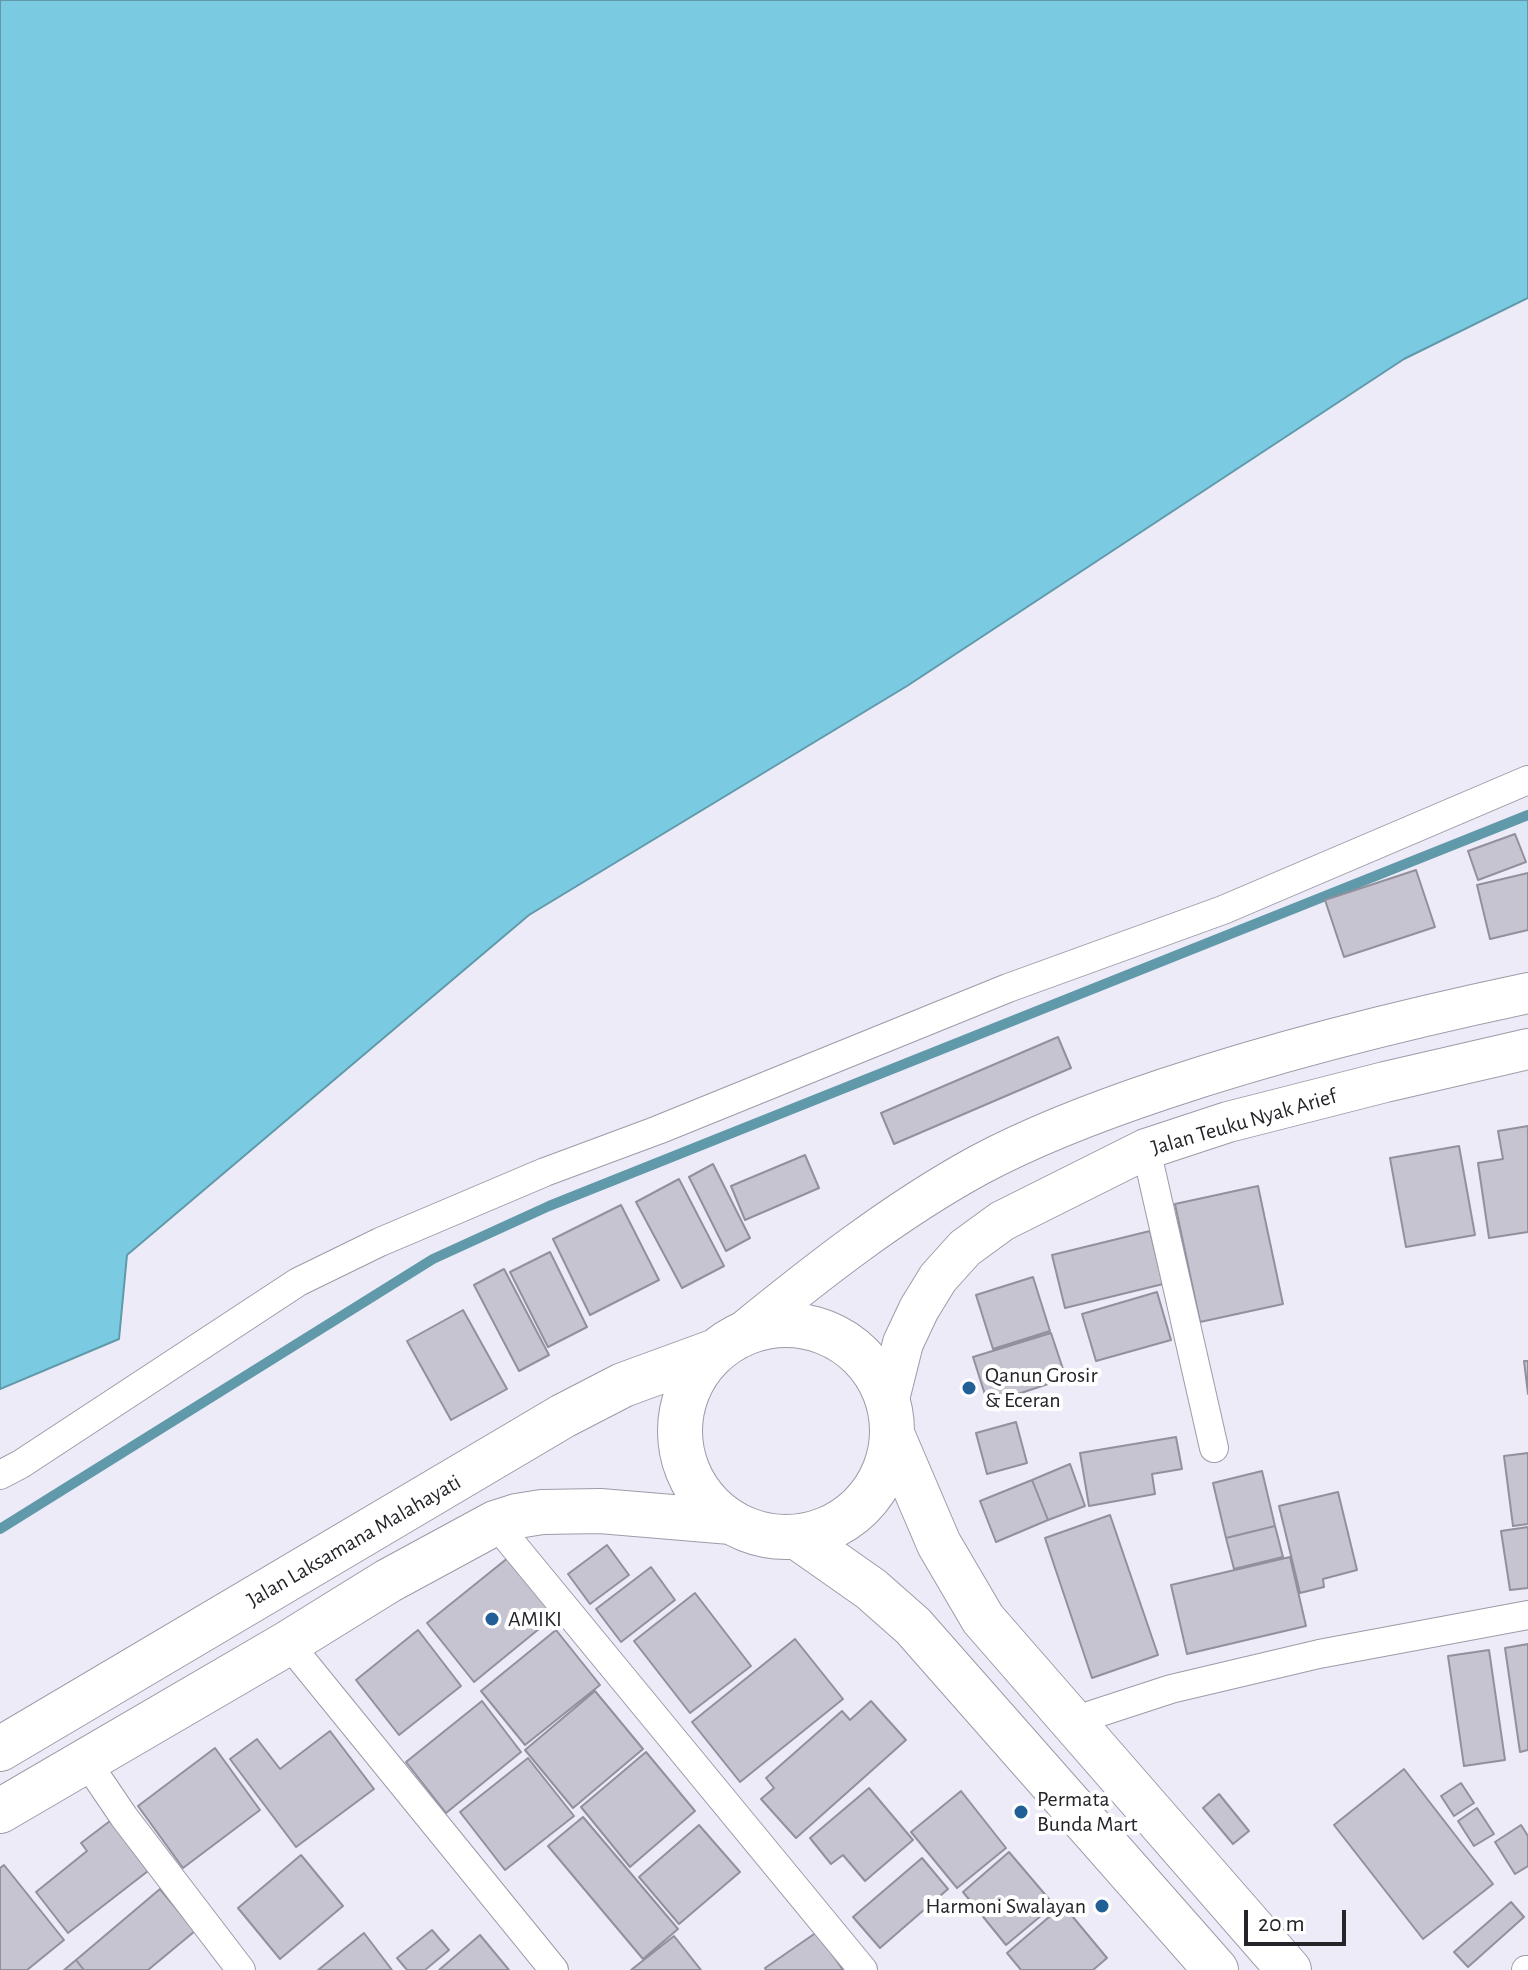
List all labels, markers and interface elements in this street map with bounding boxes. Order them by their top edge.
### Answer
street label: Jalan Teuku Nyak Arief [1148,1083,1340,1161]
place label: Qanun Grosir & Eceran [985,1362,1098,1414]
marker: Qanun Grosir & Eceran [960,1379,978,1397]
street label: Jalan Laksamana Malahayati [242,1469,466,1613]
place label: AMIKI [508,1606,562,1632]
marker: AMIKI [483,1610,501,1628]
place label: Permata Bunda Mart [1037,1786,1138,1838]
marker: Permata Bunda Mart [1012,1803,1030,1821]
place label: Harmoni Swalayan [926,1893,1086,1919]
scale bar [1248,1894,1350,1944]
marker: Harmoni Swalayan [1093,1897,1111,1915]
text: 20 m [1258,1912,1305,1936]

